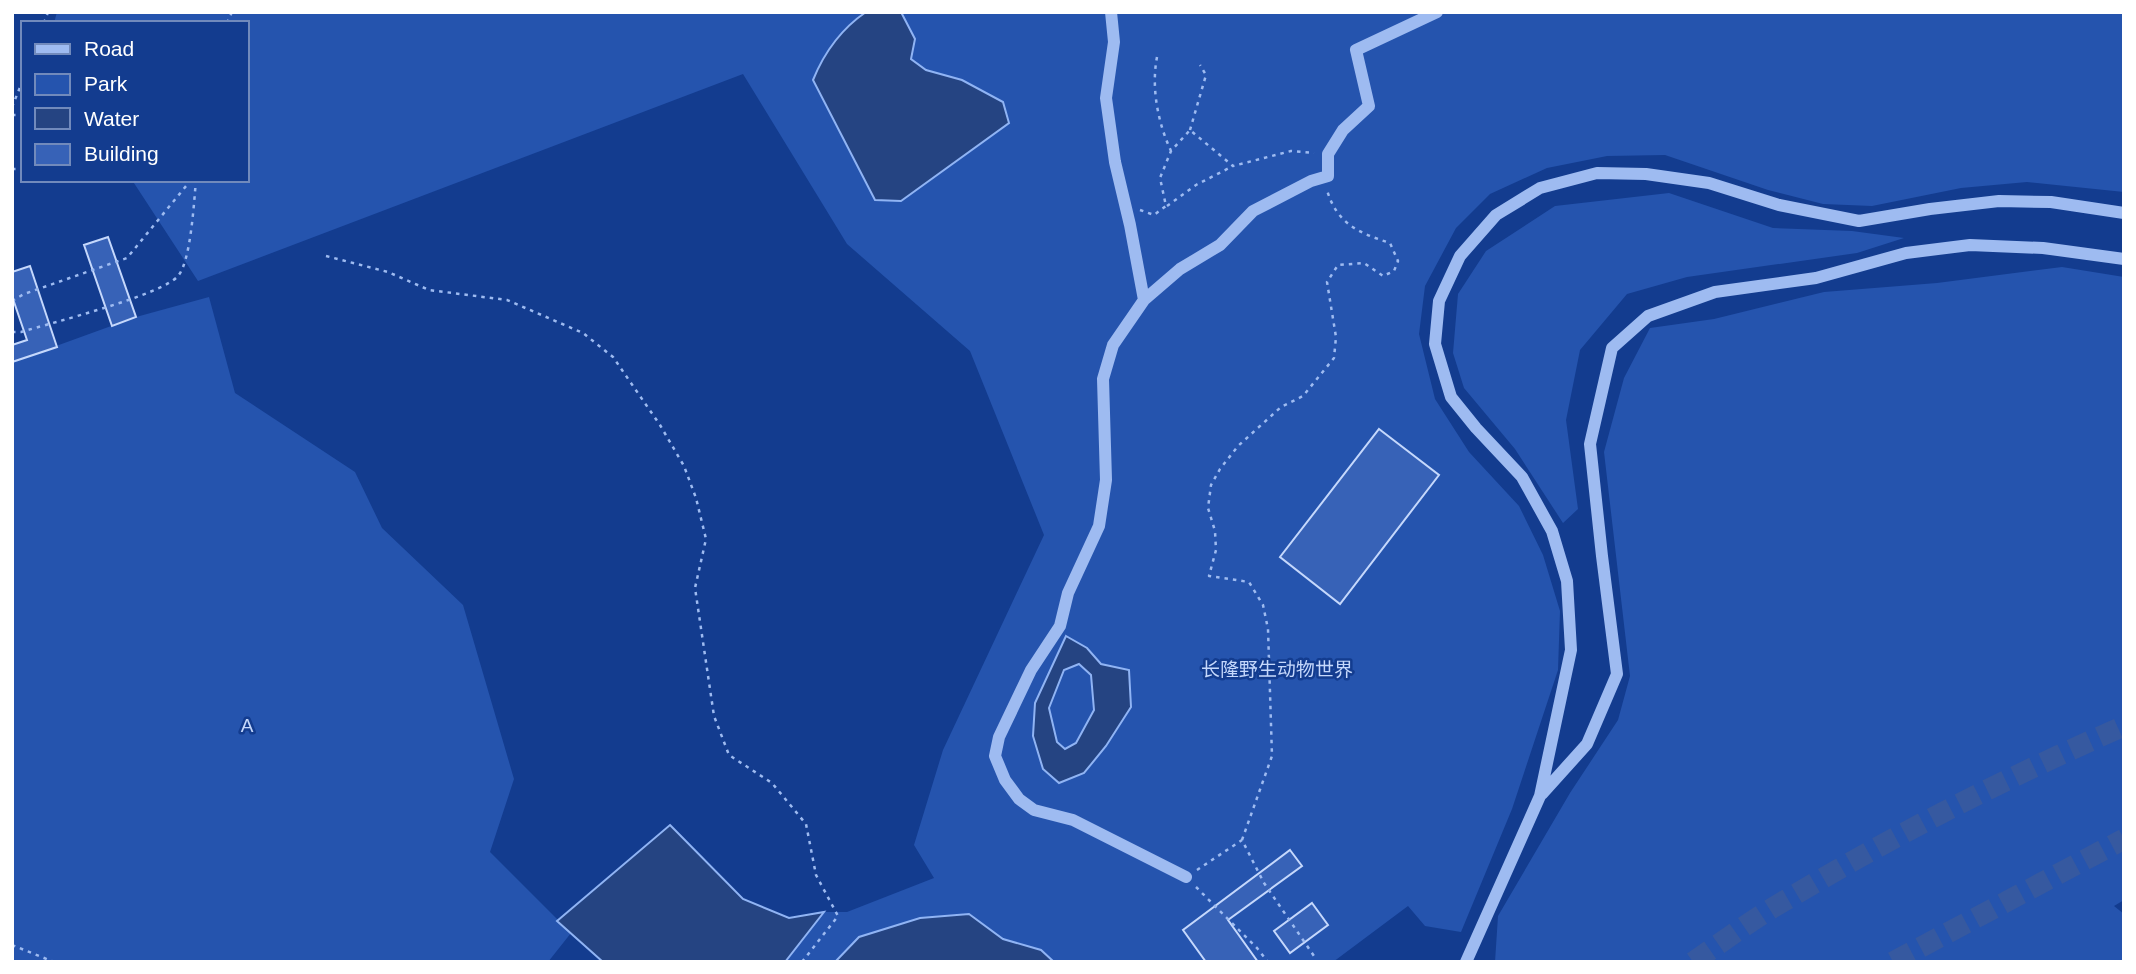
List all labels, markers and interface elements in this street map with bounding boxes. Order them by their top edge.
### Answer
legend [21,21,248,182]
text: Road [84,37,134,60]
text: Park [84,72,128,95]
text: Water [84,107,139,130]
text: Building [84,142,159,165]
park label: 长隆野生动物世界 [1201,659,1353,680]
park label: A [241,715,254,736]

